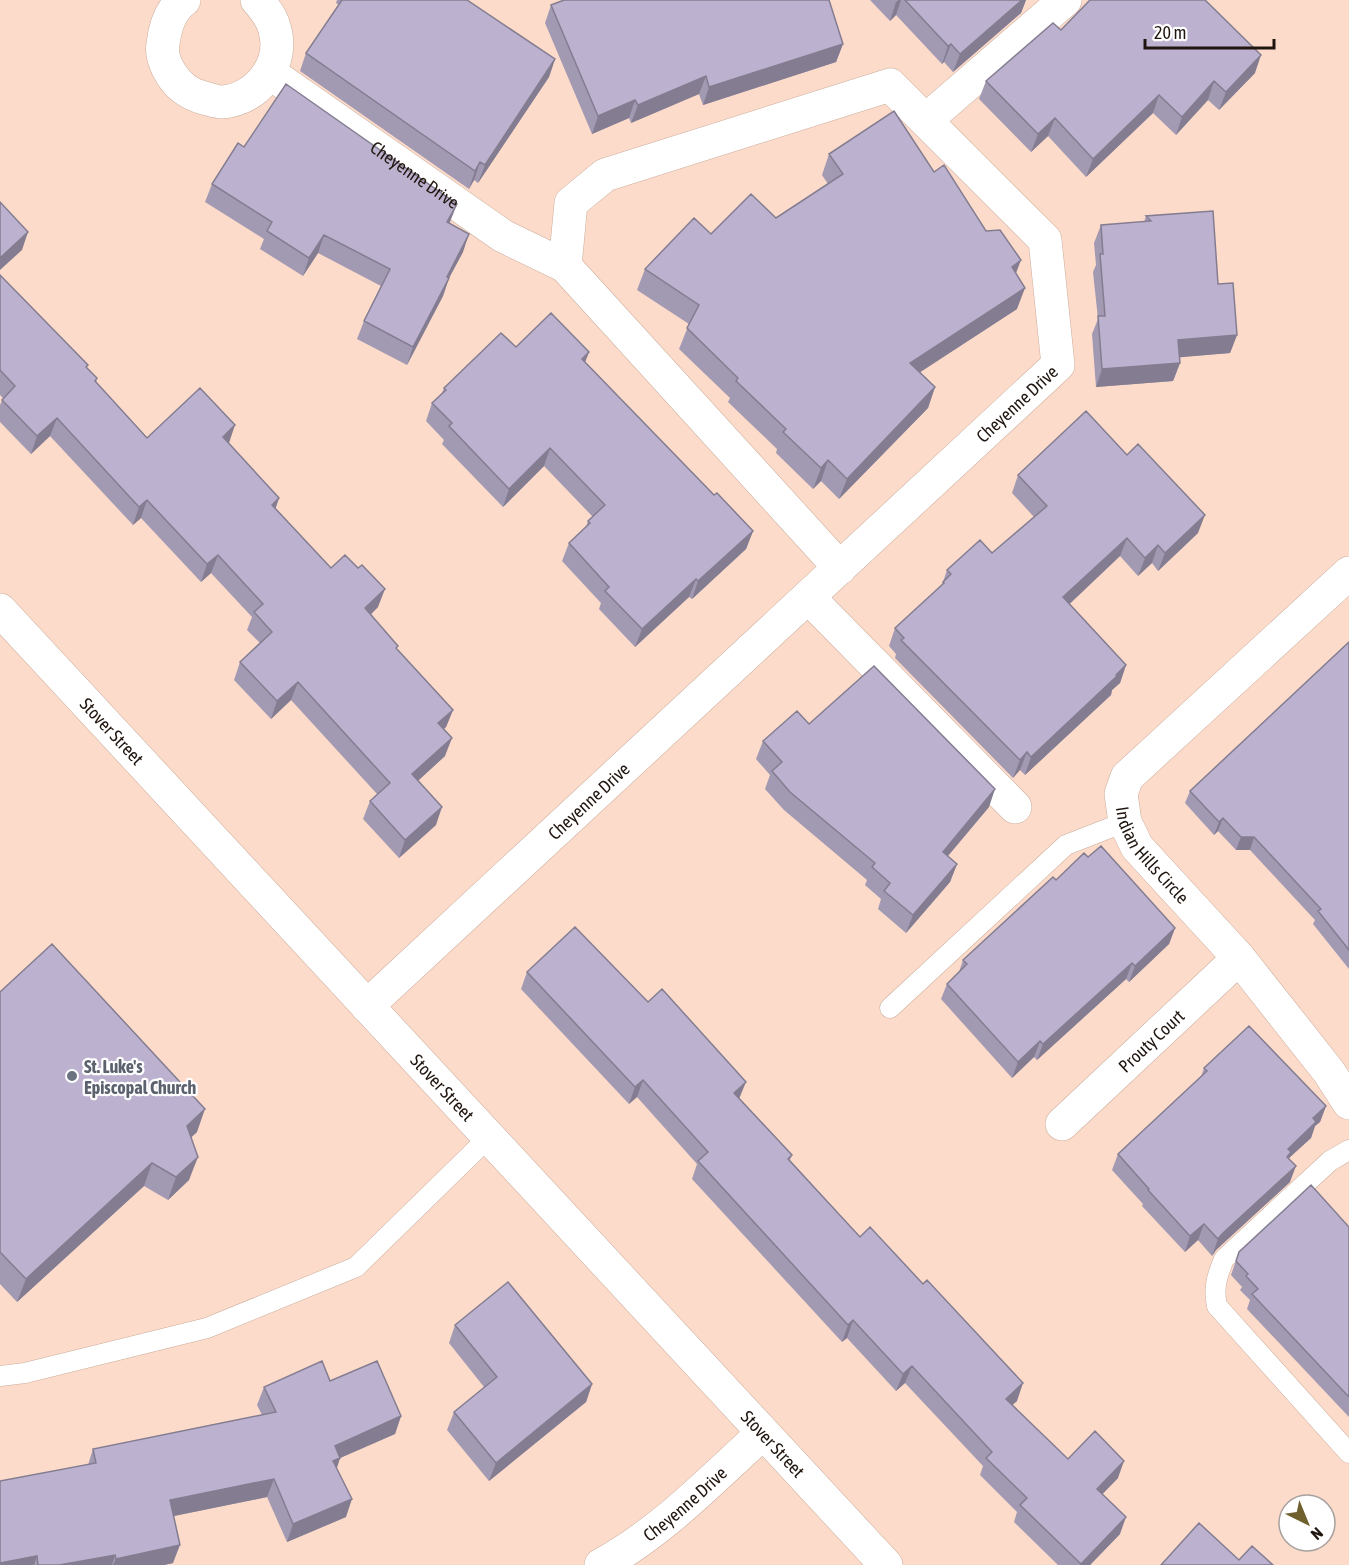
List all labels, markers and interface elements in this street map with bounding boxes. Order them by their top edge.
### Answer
scale bar [1145,12,1274,50]
text: 20 m [1154,22,1186,43]
street label: Cheyenne Drive [367,136,463,213]
street label: Cheyenne Drive [972,361,1062,446]
street label: Stover Street [76,693,148,769]
street label: Cheyenne Drive [543,758,633,843]
street label: Indian Hills Circle [1112,805,1194,907]
street label: Prouty Court [1114,1005,1188,1076]
street label: Stover Street [407,1049,479,1125]
place label: St. Luke's Episcopal Church [84,1056,196,1098]
marker: St. Luke's Episcopal Church [65,1069,79,1083]
street label: Stover Street [737,1406,809,1481]
street label: Cheyenne Drive [639,1462,731,1545]
north arrow [1277,1493,1337,1553]
text: N [1308,1524,1327,1544]

